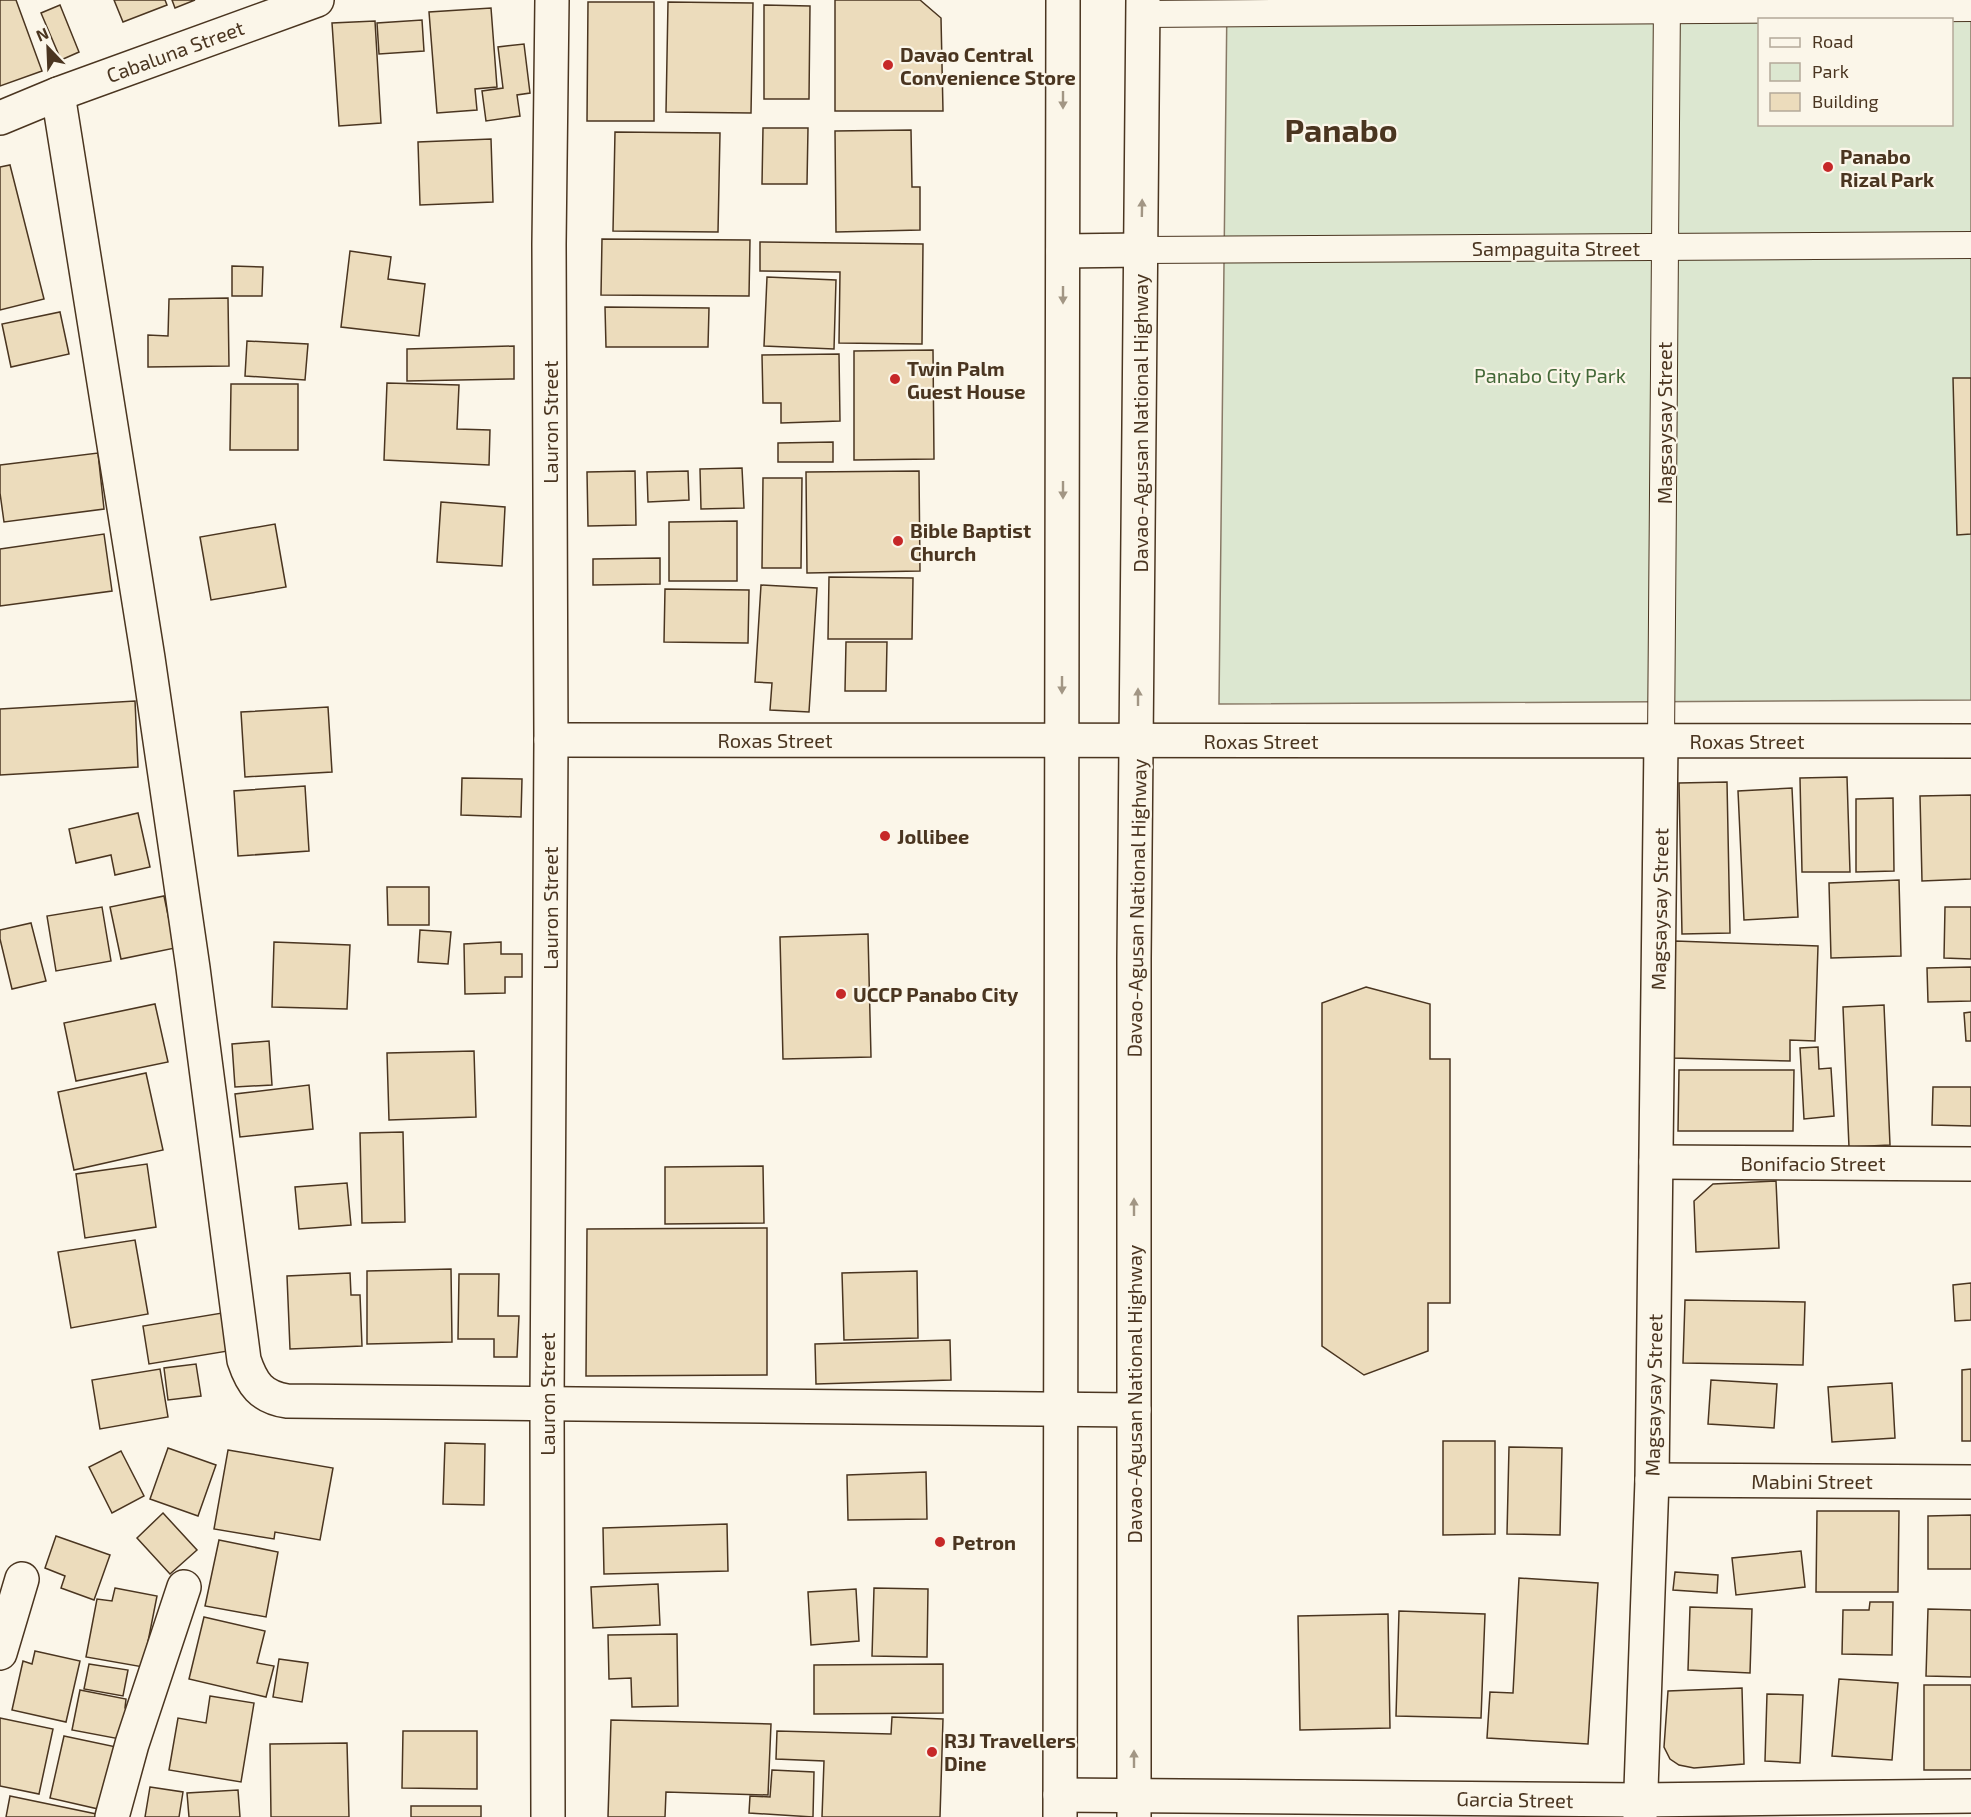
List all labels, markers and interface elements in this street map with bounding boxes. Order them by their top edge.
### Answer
street label: Cabaluna Street [103,15,247,87]
north arrow [18,18,78,78]
legend [1758,18,1953,126]
text: N [33,23,51,45]
text: Road [1812,30,1853,52]
place label: Davao Central Convenience Store [900,42,1076,89]
marker: Davao Central Convenience Store [881,58,895,72]
text: Park [1812,60,1849,82]
text: Building [1812,90,1879,112]
one-way arrow [1058,91,1068,110]
district label: Panabo [1284,110,1398,148]
place label: Panabo Rizal Park [1840,144,1935,191]
marker: Panabo Rizal Park [1821,160,1835,174]
one-way arrow [1137,198,1146,217]
street label: Sampaguita Street [1472,236,1641,260]
street label: Davao-Agusan National Highway [1128,273,1152,572]
one-way arrow [1058,286,1068,305]
street label: Magsaysay Street [1652,341,1676,504]
place label: Twin Palm Guest House [907,356,1026,403]
street label: Lauron Street [538,360,562,484]
park label: Panabo City Park [1474,363,1626,387]
marker: Twin Palm Guest House [888,372,902,386]
one-way arrow [1058,481,1068,500]
place label: Bible Baptist Church [910,518,1031,565]
marker: Bible Baptist Church [891,534,905,548]
one-way arrow [1057,676,1067,695]
one-way arrow [1133,687,1143,706]
street label: Roxas Street [717,728,833,752]
street label: Roxas Street [1203,729,1319,753]
street label: Roxas Street [1689,729,1805,753]
street label: Davao-Agusan National Highway [1121,758,1151,1058]
place label: Jollibee [897,824,969,848]
street label: Magsaysay Street [1646,827,1672,991]
marker: Jollibee [878,829,892,843]
street label: Lauron Street [538,846,562,970]
place label: UCCP Panabo City [853,982,1019,1007]
marker: UCCP Panabo City [834,987,848,1001]
street label: Bonifacio Street [1740,1151,1886,1175]
one-way arrow [1129,1197,1139,1216]
street label: Davao-Agusan National Highway [1122,1244,1146,1543]
street label: Magsaysay Street [1640,1313,1666,1477]
street label: Lauron Street [535,1332,559,1456]
street label: Mabini Street [1751,1469,1873,1493]
place label: Petron [952,1530,1016,1554]
marker: Petron [933,1535,947,1549]
place label: R3J Travellers Dine [944,1728,1076,1775]
marker: R3J Travellers Dine [925,1745,939,1759]
one-way arrow [1129,1749,1139,1768]
street label: Garcia Street [1456,1786,1574,1812]

